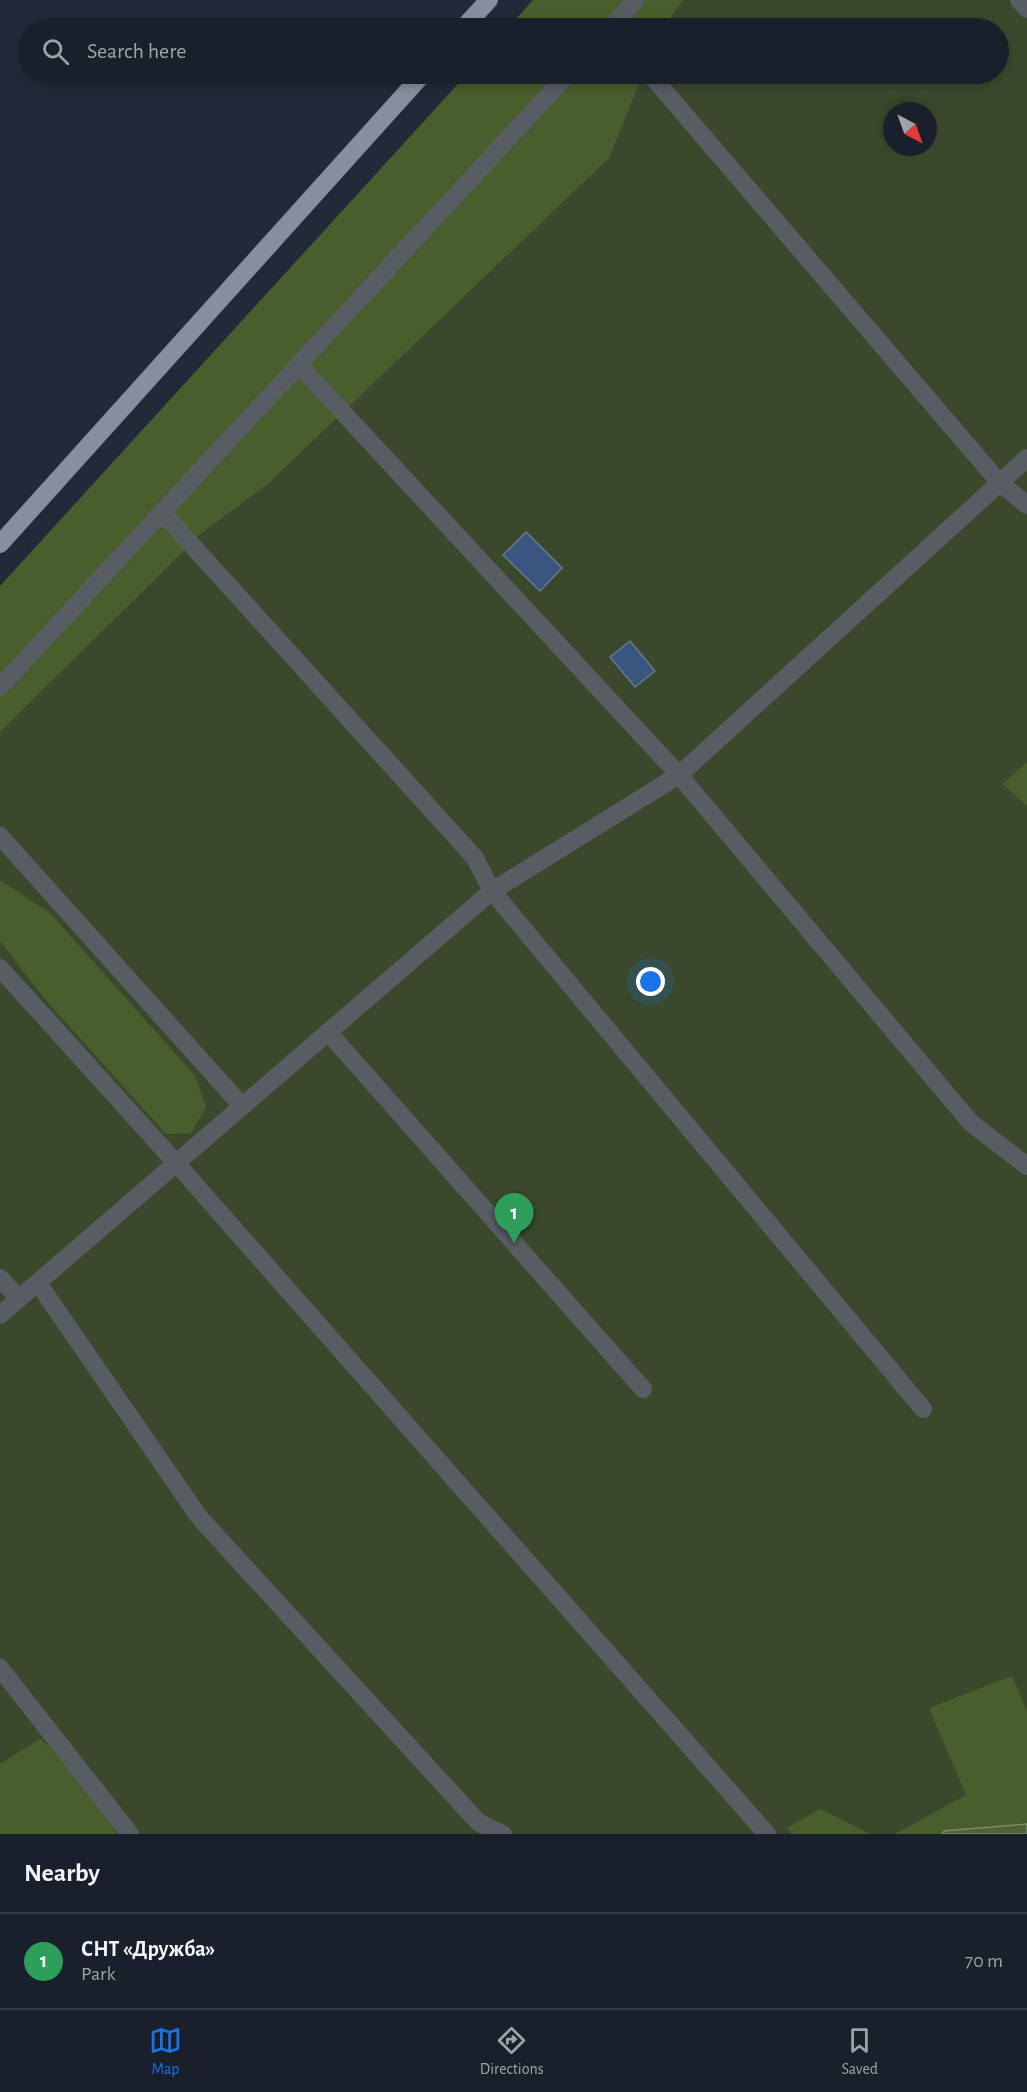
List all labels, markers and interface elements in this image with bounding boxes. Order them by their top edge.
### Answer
search box [18,18,1009,84]
icon: search [39,35,72,68]
text: Search here [87,40,186,62]
north arrow [883,102,937,156]
your location [636,967,665,996]
pin: 1 [494,1194,534,1243]
text: Nearby [24,1860,100,1886]
text: СНТ «Дружба» [81,1938,215,1960]
text: 1 [40,1951,47,1971]
text: 70 m [965,1951,1003,1971]
text: Park [81,1964,116,1984]
tab: Map [149,2024,182,2079]
tab: Directions [480,2024,544,2079]
tab: Saved [841,2024,878,2079]

